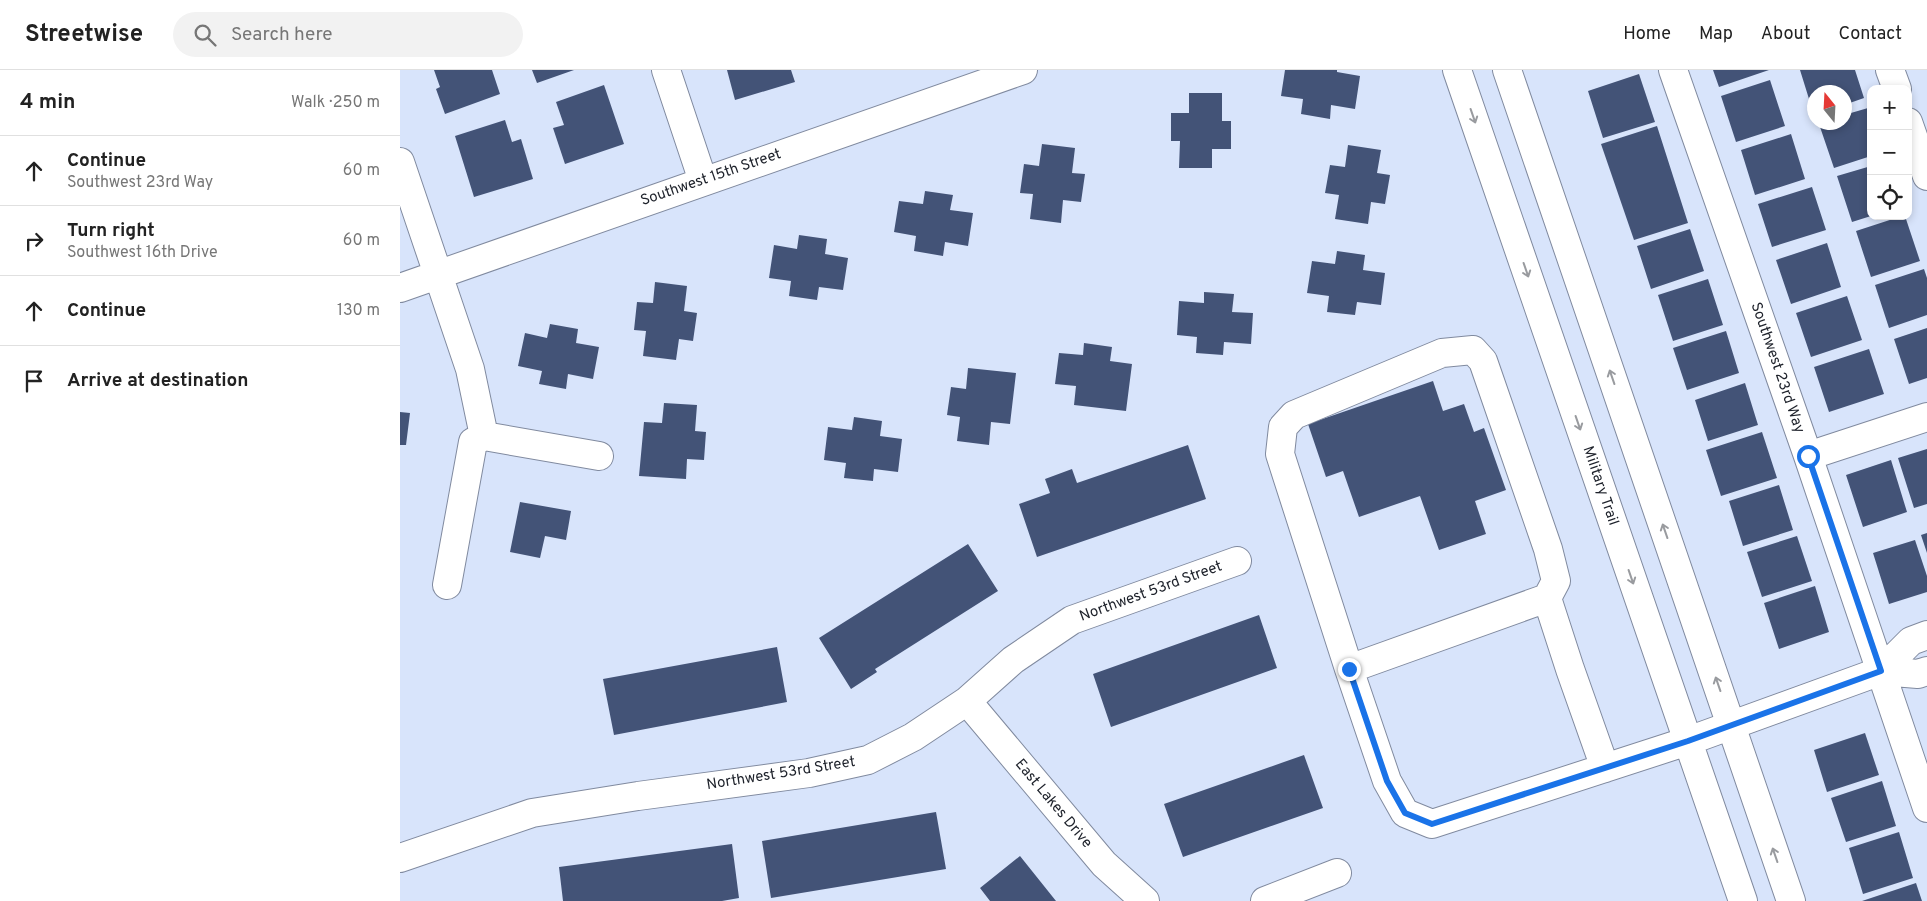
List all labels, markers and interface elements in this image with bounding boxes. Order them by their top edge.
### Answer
search box [173,12,523,57]
text: Streetwise [25,20,143,50]
icon: search [191,21,219,49]
text: Search here [231,23,333,47]
text: Home [1623,23,1671,46]
text: Map [1699,23,1733,46]
text: About [1761,23,1810,46]
text: Contact [1838,23,1902,46]
north arrow [1807,85,1852,130]
map controls [1867,85,1912,220]
button: + [1867,85,1912,130]
text: 4 min [20,89,76,116]
text: Walk · 250 m [291,93,380,113]
one-way arrow [1469,108,1478,123]
button: − [1867,130,1912,175]
street label: Southwest 15th Street [638,145,784,211]
text: Continue [67,149,146,173]
icon: ahead [20,157,48,185]
text: 60 m [343,161,380,181]
text: Southwest 23rd Way [67,173,213,193]
button: locate [1867,175,1912,220]
text: Turn right [67,219,155,243]
icon: right [20,227,48,255]
text: 60 m [343,231,380,251]
text: Southwest 16th Drive [67,243,218,263]
one-way arrow [1521,261,1531,277]
icon: ahead [20,297,48,325]
text: Continue [67,299,146,323]
street label: Southwest 23rd Way [1746,300,1808,436]
text: 130 m [337,301,380,321]
icon: arrive [20,367,48,395]
text: Arrive at destination [67,369,248,393]
one-way arrow [1607,370,1616,385]
one-way arrow [1574,415,1584,431]
street label: Military Trail [1578,444,1622,528]
route start [1797,445,1820,468]
one-way arrow [1660,523,1669,539]
street label: Northwest 53rd Street [1077,557,1225,627]
one-way arrow [1627,569,1637,585]
route end [1338,658,1361,681]
one-way arrow [1712,677,1722,693]
street label: Northwest 53rd Street [705,753,857,795]
street label: East Lakes Drive [1010,755,1096,853]
one-way arrow [1770,847,1780,863]

